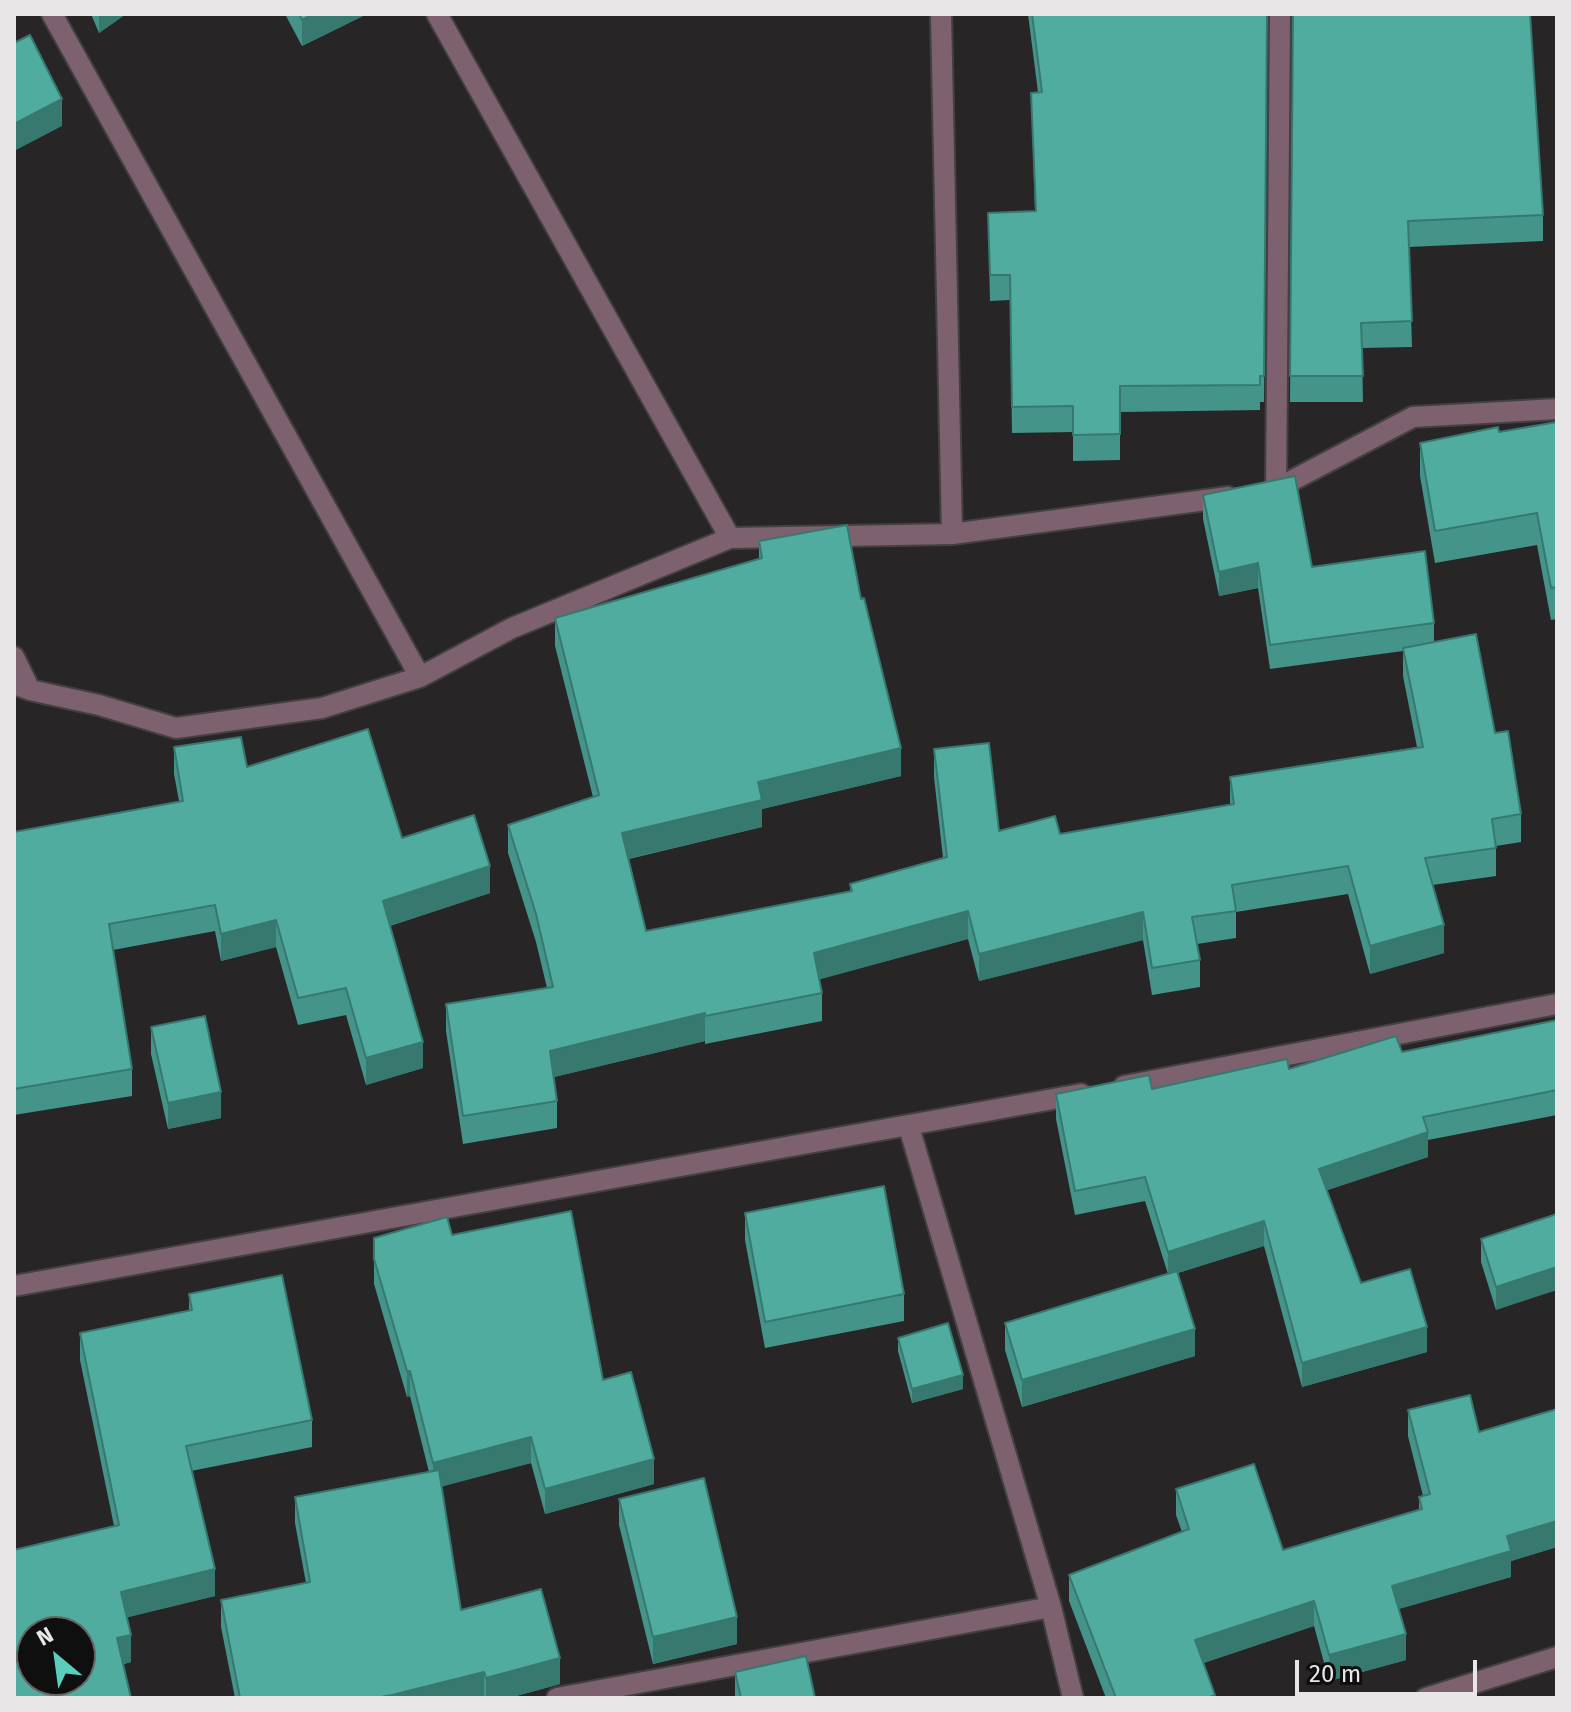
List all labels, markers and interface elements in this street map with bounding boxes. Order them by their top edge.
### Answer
north arrow [16,1616,96,1696]
text: N [32,1621,58,1652]
scale bar [1299,1644,1481,1694]
text: 20 m [1309,1660,1361,1688]

